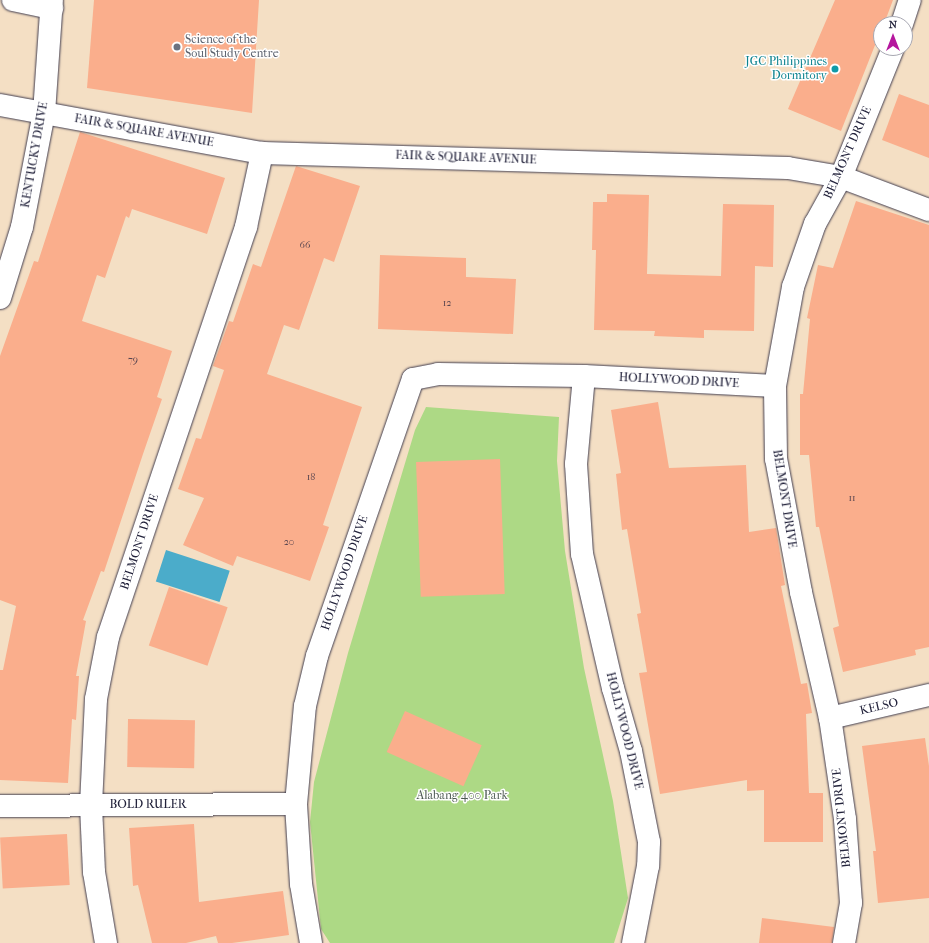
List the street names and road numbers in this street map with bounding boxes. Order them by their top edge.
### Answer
street label: KENTUCKY DRIVE [19,101,51,209]
street label: BELMONT DRIVE [821,104,875,202]
street label: FAIR & SQUARE AVENUE [73,112,215,150]
street label: FAIR & SQUARE AVENUE [395,148,537,168]
street label: HOLLYWOOD DRIVE [618,371,740,391]
street label: BELMONT DRIVE [769,449,799,549]
street label: BELMONT DRIVE [118,492,162,592]
street label: HOLLYWOOD DRIVE [319,514,371,632]
street label: HOLLYWOOD DRIVE [602,671,646,791]
street label: KELSO [858,696,900,718]
street label: BELMONT DRIVE [830,768,854,868]
street label: BOLD RULER [110,798,186,812]

